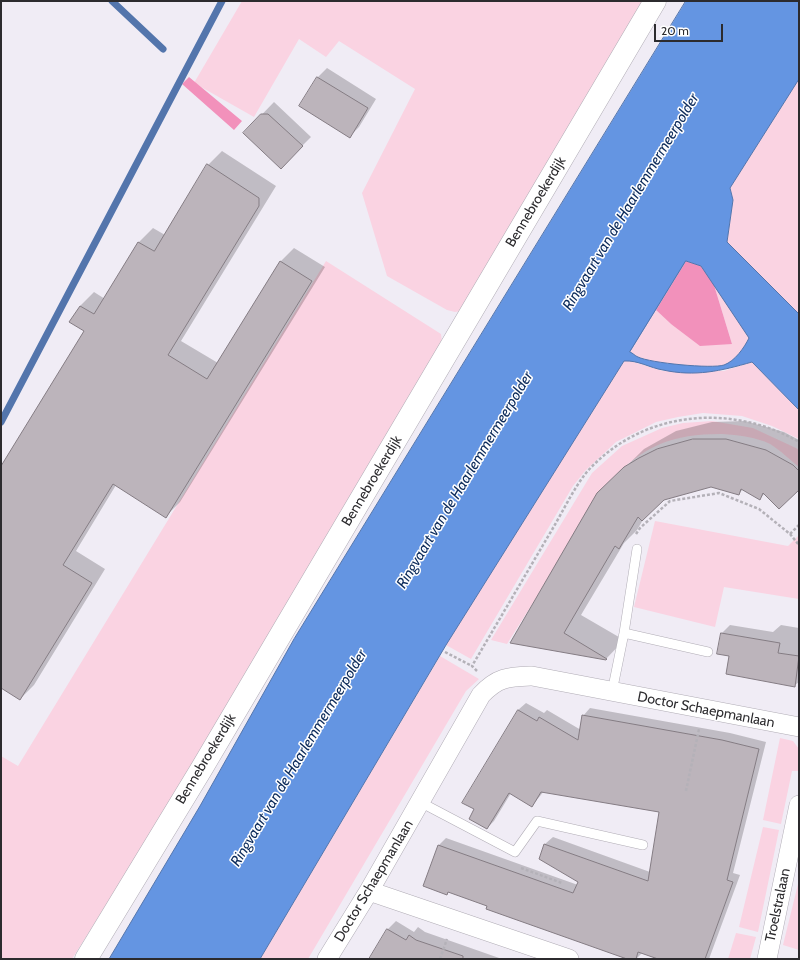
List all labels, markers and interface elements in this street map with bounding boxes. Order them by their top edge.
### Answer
scale bar [656,16,725,42]
text: 20 m [661,23,689,38]
water label: Ringvaart van de Haarlemmermeerpolder [559,90,703,314]
street label: Bennebroekerdijk [502,154,570,250]
water label: Ringvaart van de Haarlemmermeerpolder [393,368,537,592]
street label: Bennebroekerdijk [338,433,406,529]
water label: Ringvaart van de Haarlemmermeerpolder [227,646,371,870]
street label: Doctor Schaepmanlaan [636,688,776,732]
street label: Bennebroekerdijk [172,711,240,807]
street label: Doctor Schaepmanlaan [331,817,417,945]
street label: Troelstralaan [762,867,794,943]

